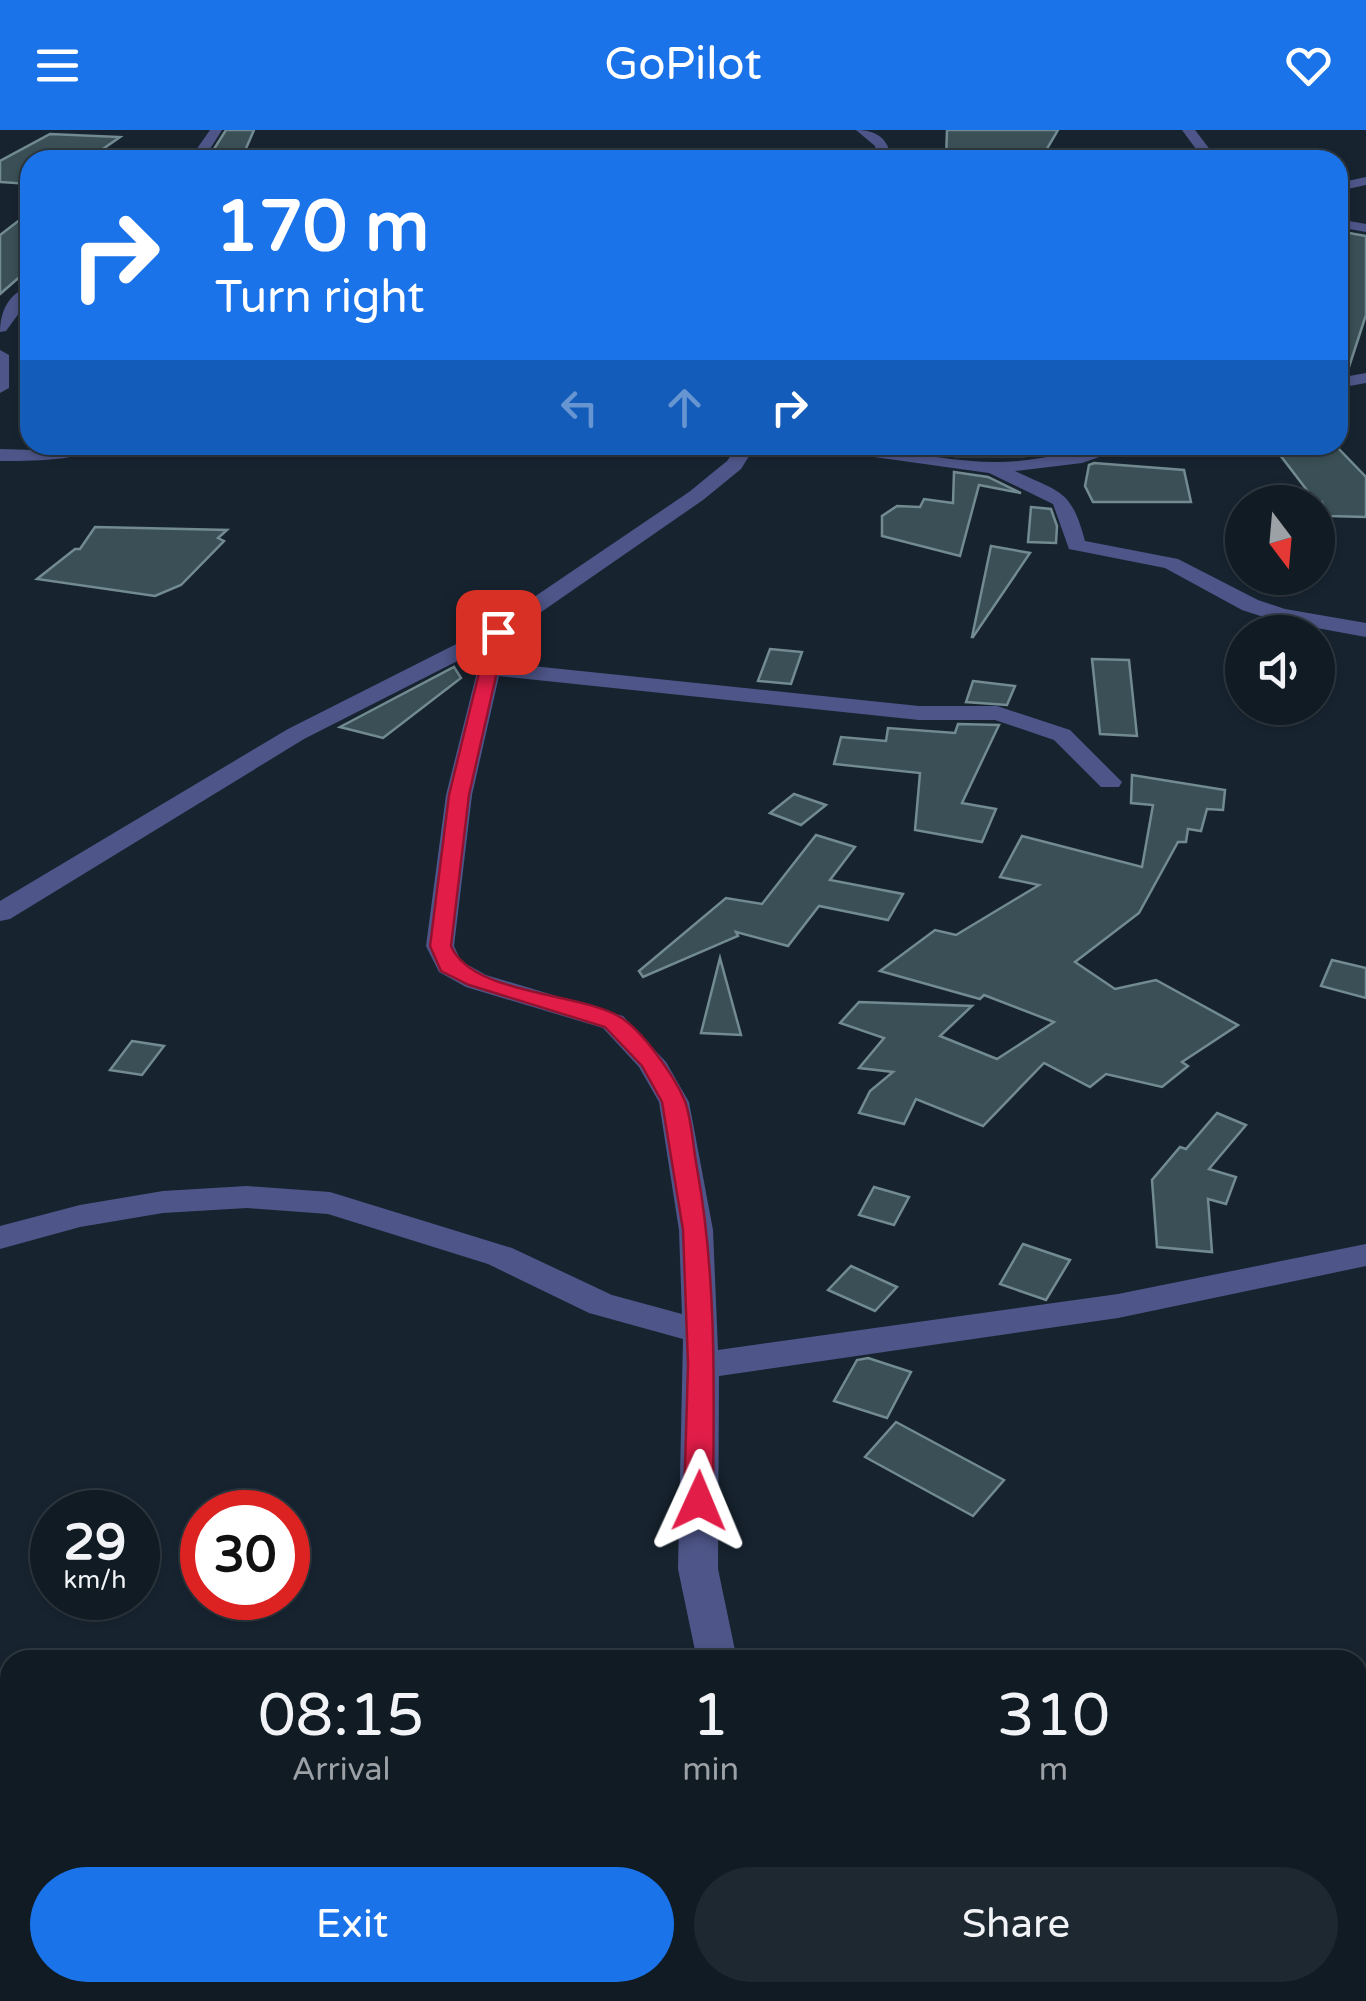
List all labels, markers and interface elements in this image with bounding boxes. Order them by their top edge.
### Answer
icon: menu [30,38,85,93]
text: GoPilot [604,38,762,92]
icon: heart [1281,38,1336,93]
text: 170 m [215,186,429,270]
icon: right [50,190,180,320]
text: Turn right [215,271,424,325]
icon: left [552,380,607,435]
icon: ahead [657,380,712,435]
icon: right [762,380,817,435]
north arrow [1225,485,1335,595]
map controls [1225,485,1335,725]
pin [456,590,541,675]
icon: arrive [471,605,526,660]
button: sound [1225,615,1335,725]
position arrow [647,1449,751,1553]
speed limit sign: 30 [180,1490,310,1620]
text: 29 [64,1513,126,1573]
text: km/h [64,1565,126,1595]
text: 08:15 [258,1680,424,1752]
text: 1 [692,1680,729,1752]
text: 310 [997,1680,1110,1752]
text: Arrival [292,1751,391,1789]
text: min [682,1751,739,1789]
text: m [1039,1751,1068,1789]
button: Exit [30,1867,674,1982]
button: Share [694,1867,1338,1982]

